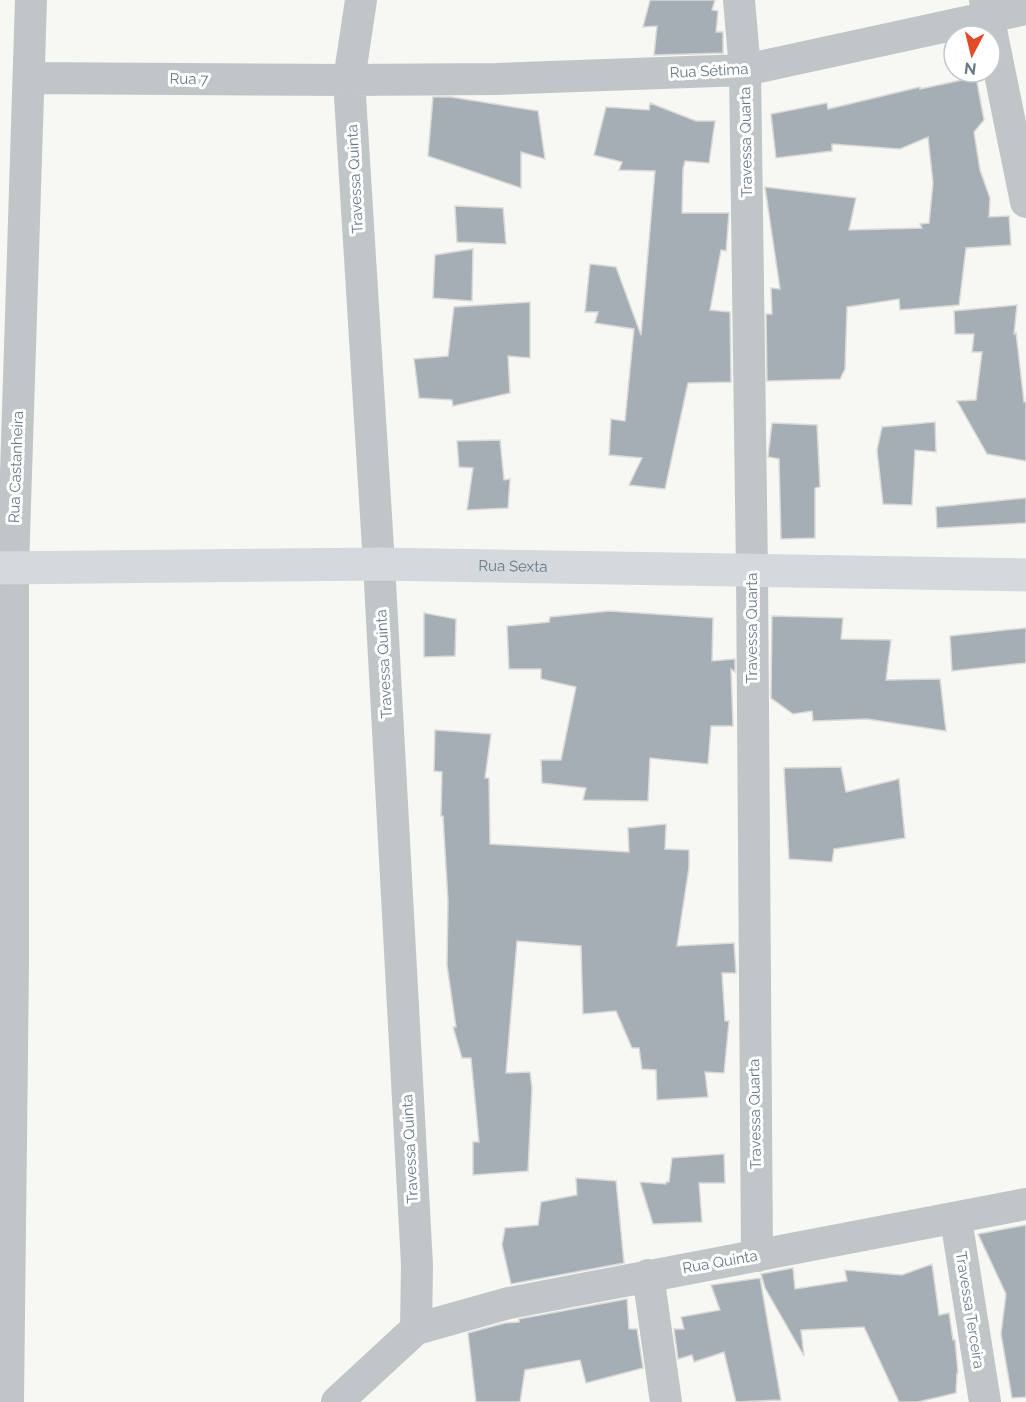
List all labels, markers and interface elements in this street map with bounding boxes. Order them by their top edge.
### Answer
north arrow [942,24,1002,84]
text: N [963,58,977,79]
street label: Rua Sétima [669,60,749,82]
street label: Rua 7 [170,70,208,88]
street label: Travessa Quarta [736,86,756,198]
street label: Travessa Quinta [343,124,367,234]
street label: Rua Castanheira [5,410,27,524]
street label: Rua Sexta [478,557,548,576]
street label: Travessa Quarta [743,573,761,683]
street label: Travessa Quinta [372,609,396,719]
street label: Travessa Quarta [745,1058,765,1170]
street label: Travessa Quinta [398,1094,422,1204]
street label: Rua Quinta [681,1247,759,1277]
street label: Travessa Terceira [952,1250,988,1370]

